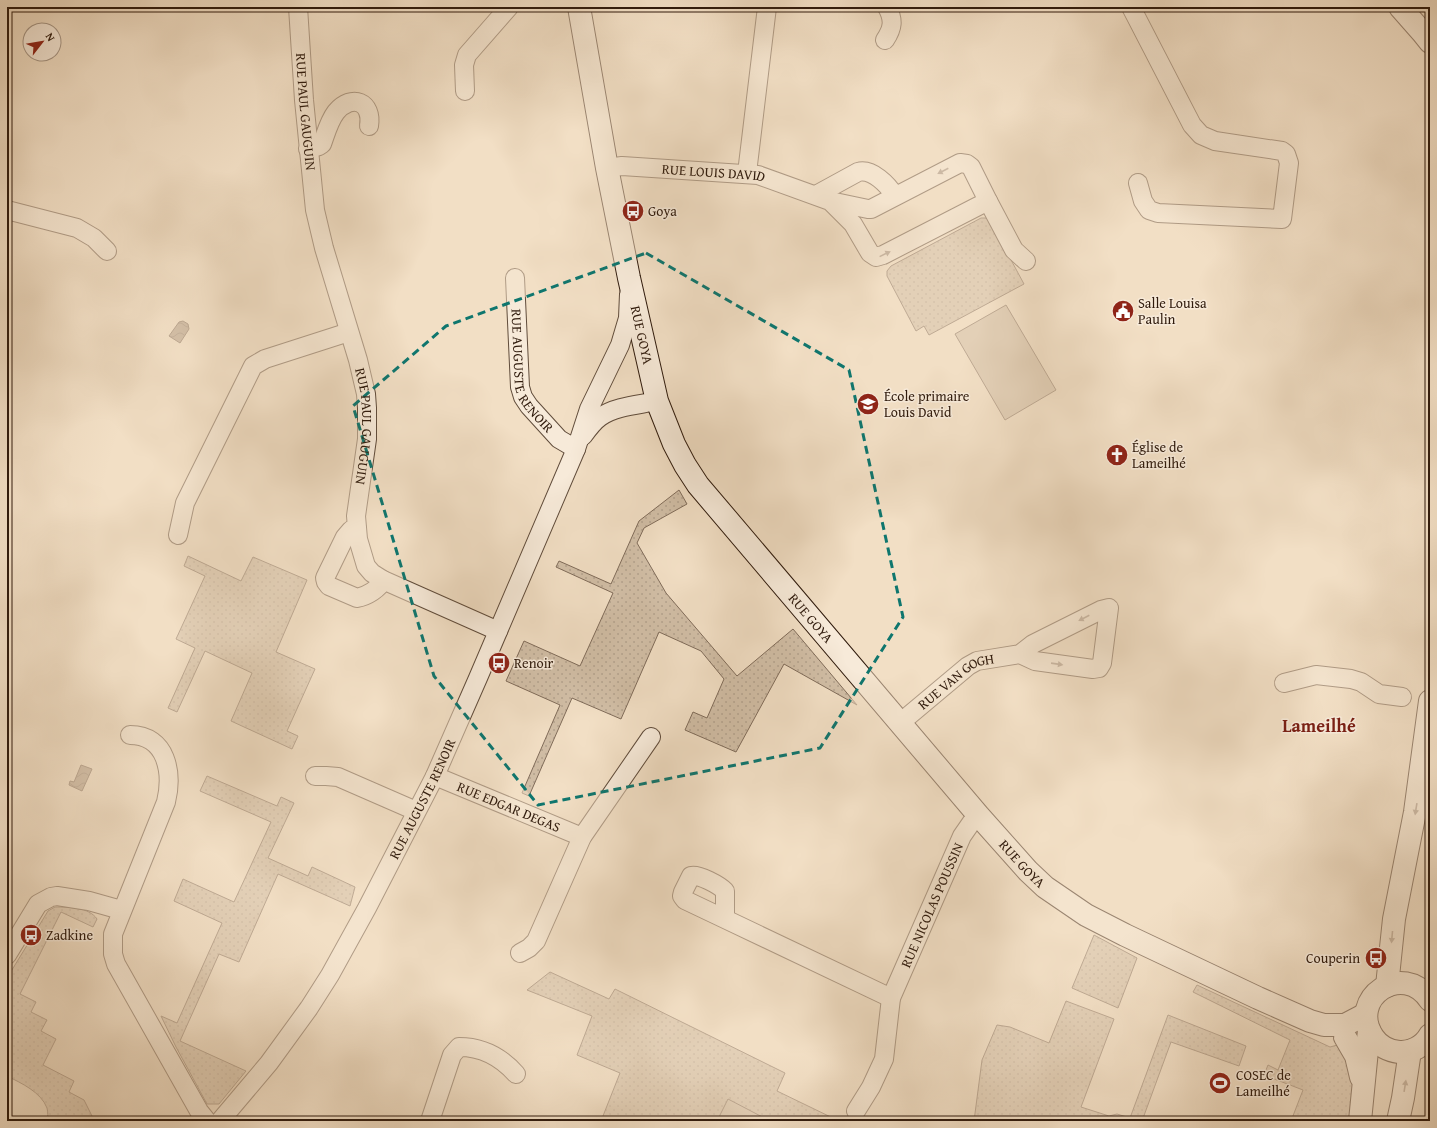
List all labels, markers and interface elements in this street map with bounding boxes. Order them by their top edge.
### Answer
north arrow [22,22,62,62]
text: N [42,30,60,45]
street label: RUE PAUL GAUGUIN [291,52,321,171]
street label: RUE LOUIS DAVID [661,159,768,187]
one-way arrow [937,168,949,175]
bus stop icon: Goya [620,198,646,224]
place label: Goya [648,201,677,221]
one-way arrow [879,251,890,257]
place label: Salle Louisa Paulin [1138,293,1207,329]
public building icon: Salle Louisa Paulin [1110,298,1136,324]
street label: RUE GOYA [626,304,658,367]
street label: RUE AUGUSTE RENOIR [506,308,559,438]
street label: RUE PAUL GAUGUIN [350,366,377,486]
place label: École primaire Louis David [884,386,970,422]
school or university icon: École primaire Louis David [855,391,881,417]
place label: Église de Lameilhé [1132,437,1186,473]
church icon: Église de Lameilhé [1104,442,1130,468]
street label: RUE GOYA [784,589,838,648]
one-way arrow [1078,615,1090,622]
street label: RUE VAN GOGH [913,648,996,714]
bus stop icon: Renoir [486,650,512,676]
place label: Renoir [514,653,554,673]
one-way arrow [1051,661,1063,667]
district label: Lameilhé [1282,712,1356,739]
street label: RUE AUGUSTE RENOIR [384,734,461,863]
street label: RUE EDGAR DEGAS [454,776,564,837]
one-way arrow [1413,803,1419,815]
street label: RUE GOYA [994,835,1050,893]
street label: RUE NICOLAS POUSSIN [896,839,968,971]
bus stop icon: Zadkine [18,922,44,948]
place label: Zadkine [46,925,93,945]
one-way arrow [1389,930,1395,943]
bus stop icon: Couperin [1363,945,1389,971]
place label: Couperin [1306,948,1360,968]
place label: COSEC de Lameilhé [1236,1065,1291,1101]
sports icon: COSEC de Lameilhé [1207,1070,1233,1096]
one-way arrow [1402,1080,1408,1092]

